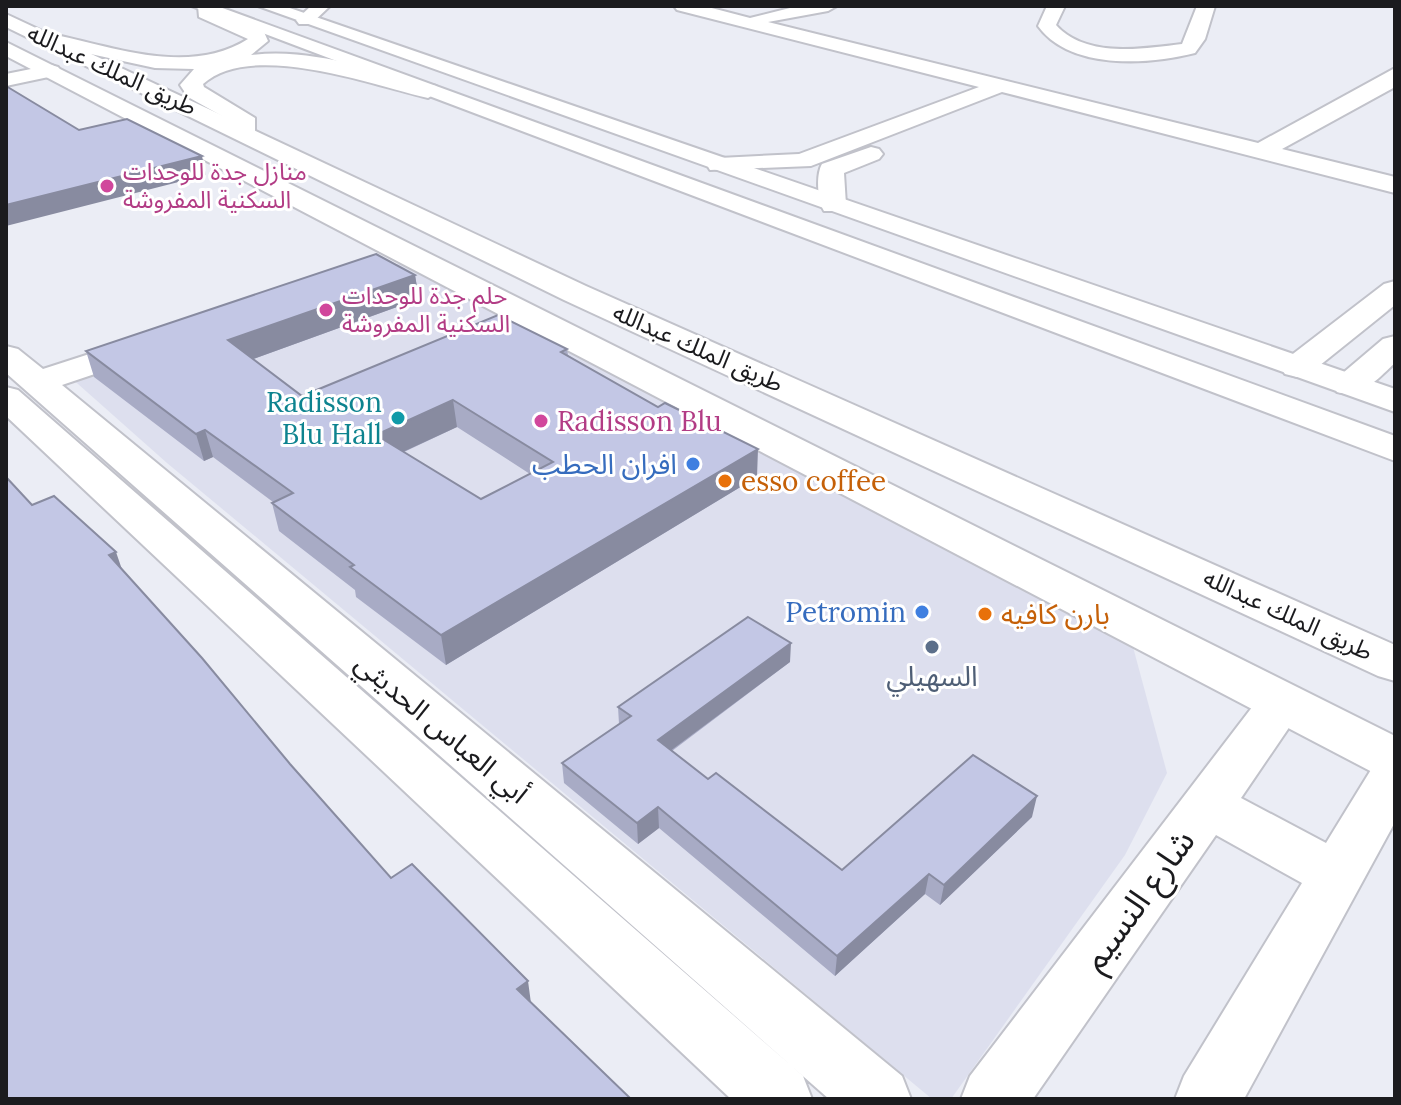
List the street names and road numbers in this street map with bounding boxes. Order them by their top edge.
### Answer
street label: طريق الملك عبدالله [23,17,202,122]
street label: طريق الملك عبدالله [608,296,788,399]
street label: طريق الملك عبدالله [1199,562,1378,667]
street label: أبي العباس الحديثي [346,645,536,814]
street label: شارع النسيم [1072,821,1207,982]

